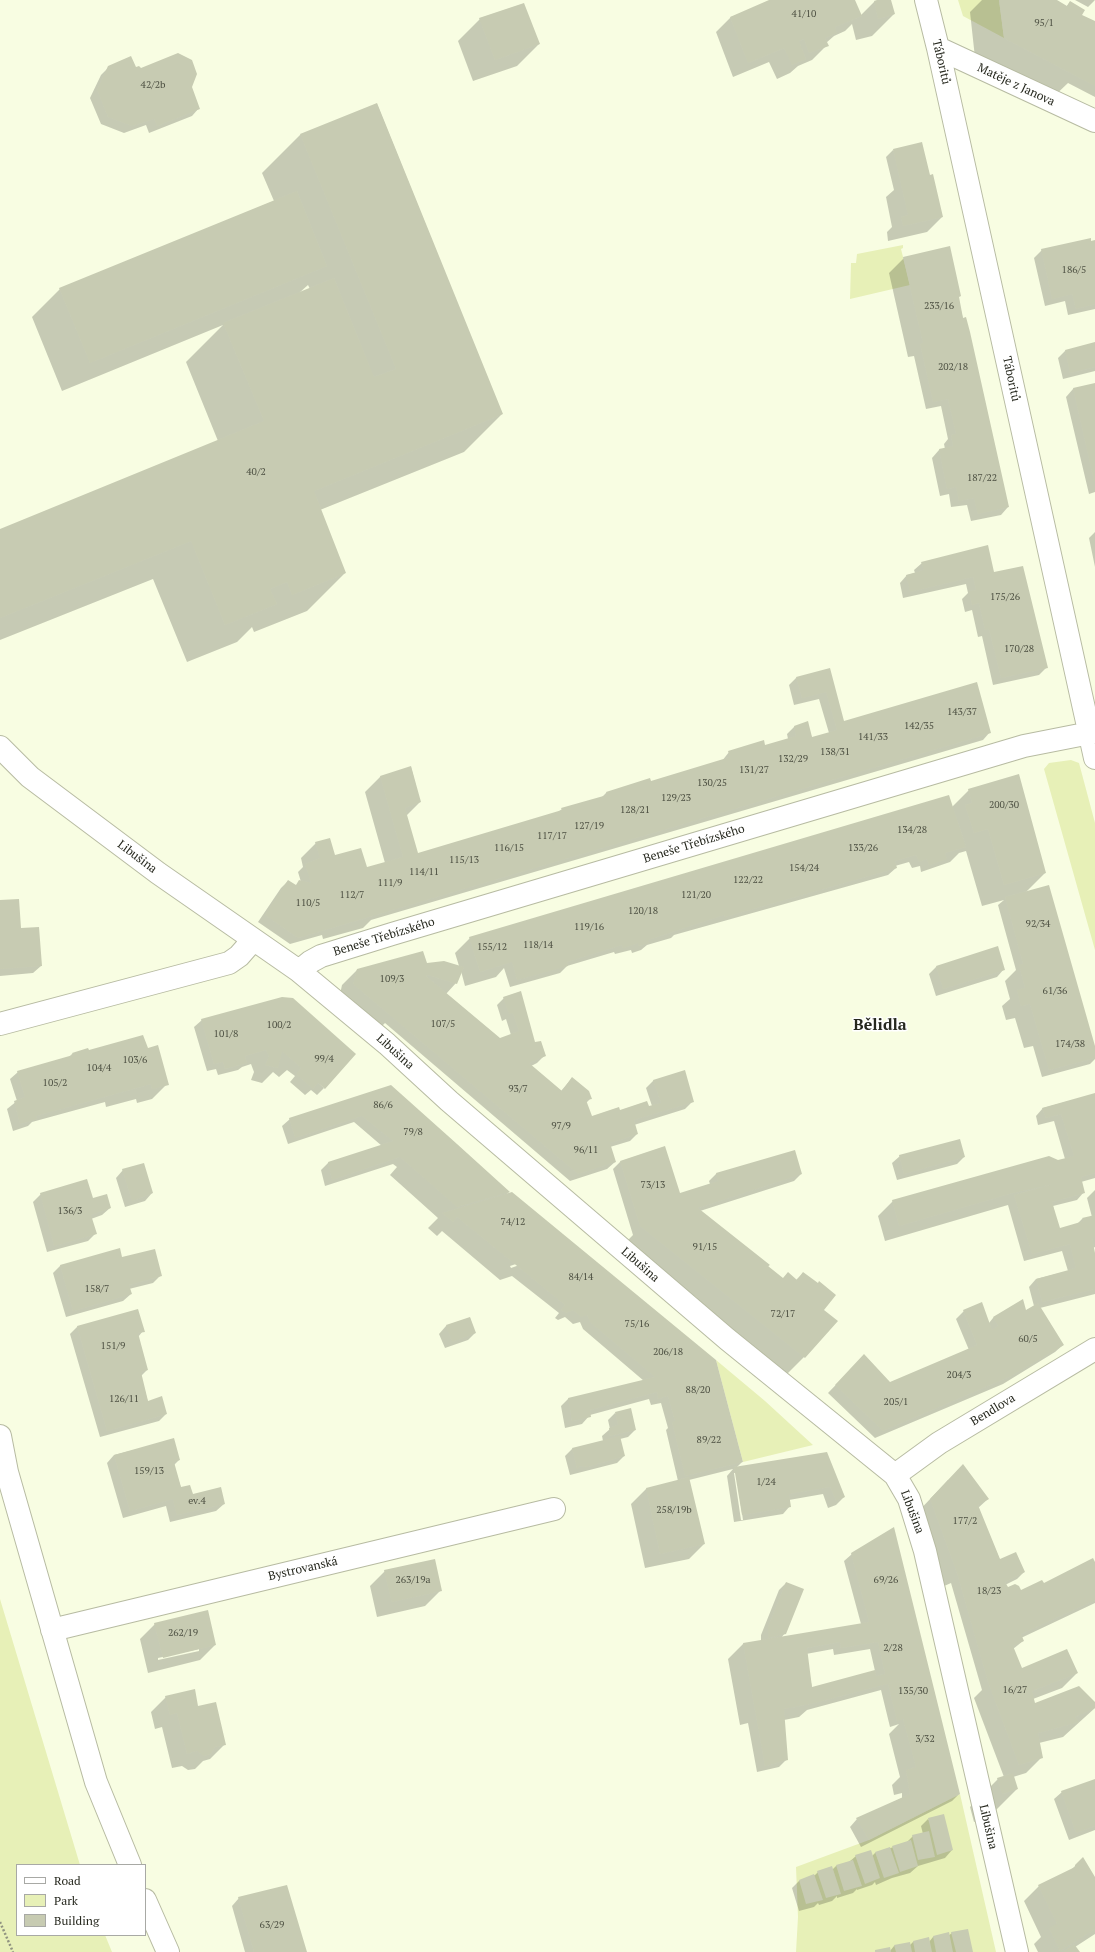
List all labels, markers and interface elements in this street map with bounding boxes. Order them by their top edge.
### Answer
house number: 41/10 [792,8,816,20]
house number: 95/1 [1034,17,1054,29]
street label: Táboritů [929,38,953,86]
street label: Matěje z Janova [975,61,1057,109]
house number: 42/2b [141,79,165,91]
house number: 186/5 [1062,264,1086,276]
house number: 233/16 [924,300,954,312]
street label: Táboritů [999,355,1023,403]
house number: 202/18 [938,361,968,373]
house number: 40/2 [246,466,266,478]
house number: 187/22 [967,472,997,484]
house number: 175/26 [990,591,1020,603]
house number: 170/28 [1004,643,1034,655]
house number: 143/37 [947,706,977,718]
house number: 142/35 [904,720,934,732]
house number: 141/33 [858,731,888,743]
house number: 138/31 [820,746,850,758]
house number: 132/29 [778,753,808,765]
house number: 131/27 [739,764,769,776]
house number: 130/25 [697,777,727,789]
house number: 129/23 [661,792,691,804]
house number: 200/30 [989,799,1019,811]
house number: 128/21 [620,804,650,816]
house number: 127/19 [574,820,604,832]
street label: Beneše Třebízského [642,822,746,866]
house number: 134/28 [897,824,927,836]
house number: 117/17 [537,830,567,842]
street label: Libušina [114,838,160,876]
house number: 116/15 [494,842,524,854]
house number: 133/26 [848,842,878,854]
house number: 115/13 [449,854,479,866]
house number: 154/24 [789,862,819,874]
house number: 114/11 [409,866,439,878]
house number: 122/22 [733,874,763,886]
house number: 111/9 [378,877,402,889]
house number: 112/7 [340,889,364,901]
house number: 121/20 [681,889,711,901]
house number: 110/5 [296,897,320,909]
house number: 120/18 [628,905,658,917]
street label: Beneše Třebízského [332,915,436,959]
house number: 92/34 [1026,918,1050,930]
house number: 119/16 [574,921,604,933]
house number: 118/14 [523,939,553,951]
house number: 155/12 [477,941,507,953]
house number: 109/3 [380,973,404,985]
house number: 61/36 [1043,985,1067,997]
district label: Bělidla [853,1015,907,1035]
house number: 107/5 [431,1018,455,1030]
house number: 100/2 [267,1019,291,1031]
house number: 101/8 [214,1028,238,1040]
street label: Libušina [373,1031,417,1073]
house number: 174/38 [1055,1038,1085,1050]
house number: 99/4 [314,1053,334,1065]
house number: 103/6 [123,1054,147,1066]
house number: 104/4 [87,1062,111,1074]
house number: 105/2 [43,1077,67,1089]
house number: 93/7 [508,1083,528,1095]
house number: 86/6 [373,1099,393,1111]
house number: 97/9 [551,1120,571,1132]
house number: 79/8 [403,1126,423,1138]
house number: 96/11 [574,1144,598,1156]
house number: 73/13 [641,1179,665,1191]
house number: 136/3 [58,1205,82,1217]
house number: 74/12 [501,1216,525,1228]
house number: 91/15 [693,1241,717,1253]
street label: Libušina [618,1245,662,1285]
house number: 84/14 [569,1271,593,1283]
house number: 158/7 [85,1283,109,1295]
house number: 72/17 [771,1308,795,1320]
house number: 75/16 [625,1318,649,1330]
house number: 60/5 [1018,1333,1038,1345]
house number: 151/9 [101,1340,125,1352]
house number: 206/18 [653,1346,683,1358]
house number: 204/3 [947,1369,971,1381]
house number: 88/20 [686,1384,710,1396]
street label: Bendlova [968,1391,1018,1429]
house number: 126/11 [109,1393,139,1405]
house number: 205/1 [884,1396,908,1408]
house number: 89/22 [697,1434,721,1446]
house number: 159/13 [134,1465,164,1477]
house number: 1/24 [756,1476,776,1488]
street label: Libušina [897,1488,927,1536]
house number: ev.4 [188,1495,206,1507]
house number: 258/19b [656,1504,692,1516]
house number: 177/2 [953,1515,977,1527]
street label: Bystrovanská [267,1554,339,1584]
house number: 263/19a [395,1574,431,1586]
house number: 69/26 [874,1574,898,1586]
house number: 18/23 [977,1585,1001,1597]
house number: 262/19 [168,1627,198,1639]
house number: 2/28 [883,1642,903,1654]
house number: 16/27 [1003,1684,1027,1696]
house number: 135/30 [898,1685,928,1697]
house number: 3/32 [915,1733,935,1745]
street label: Libušina [976,1803,1000,1851]
legend [16,1864,146,1936]
text: Road [54,1873,81,1888]
text: Park [54,1893,78,1908]
text: Building [54,1913,99,1928]
house number: 63/29 [260,1919,284,1931]

